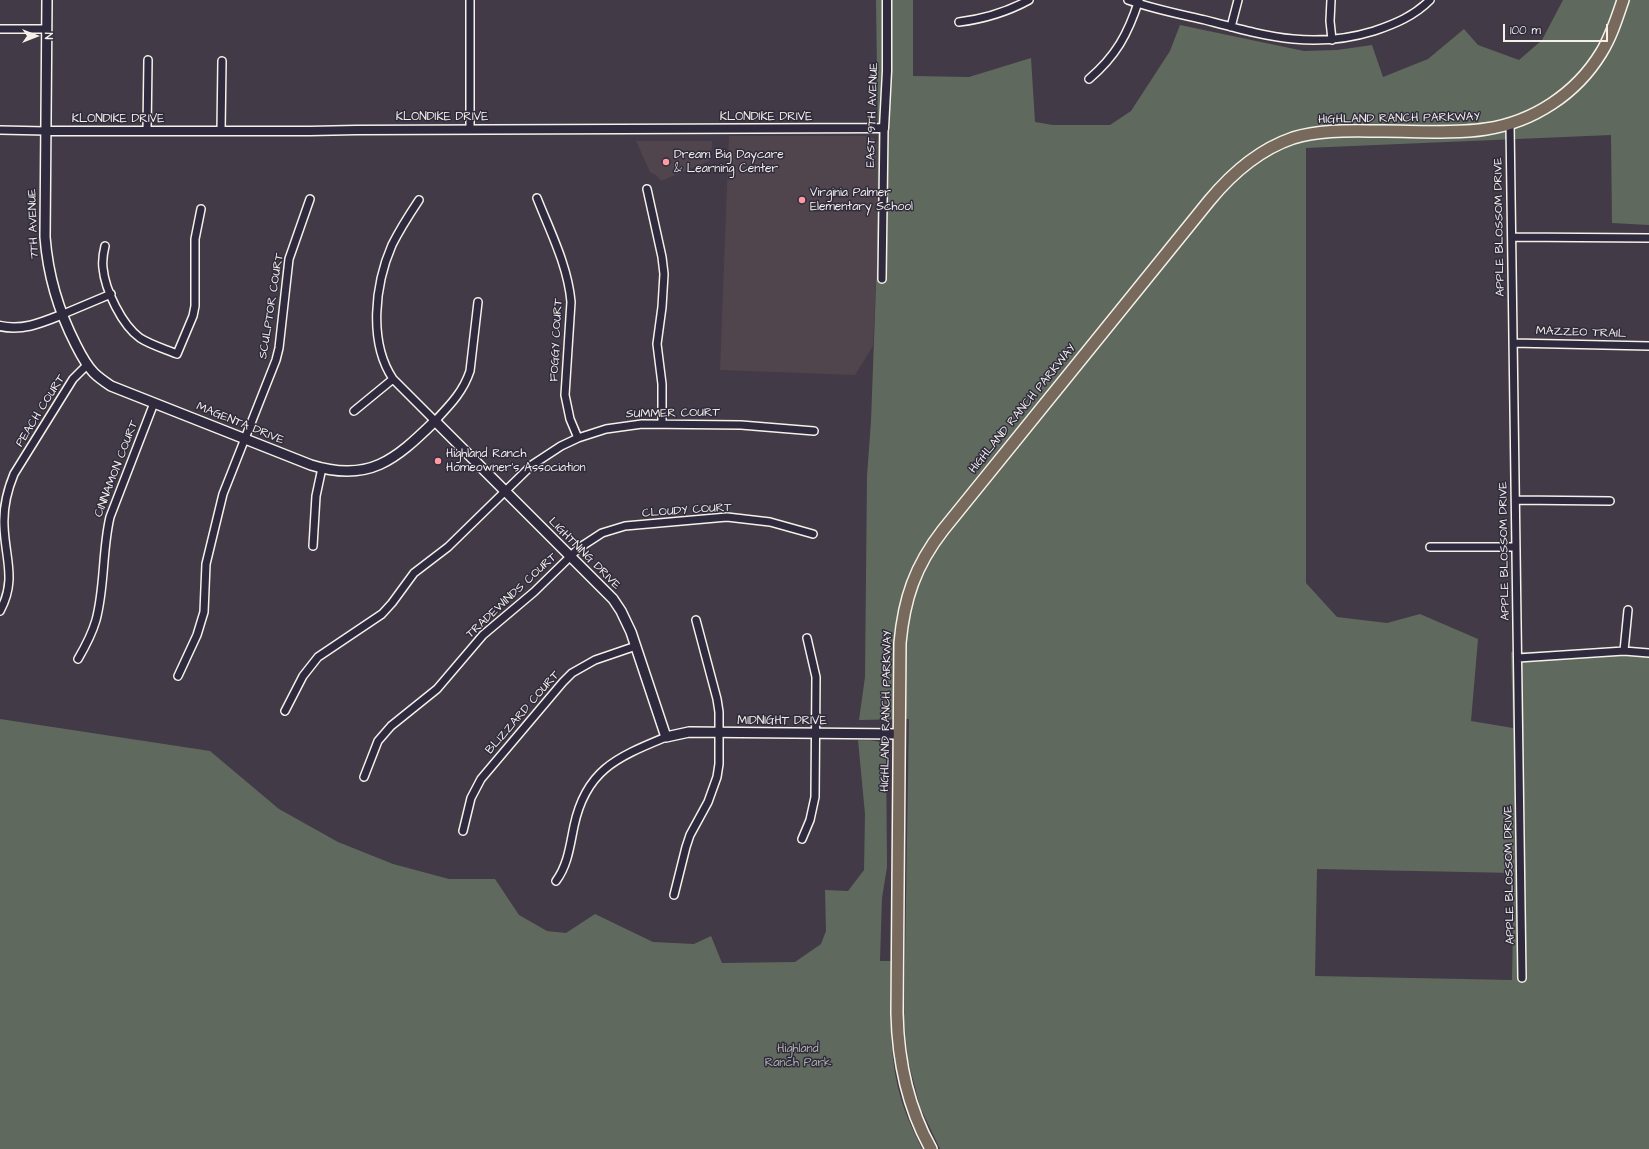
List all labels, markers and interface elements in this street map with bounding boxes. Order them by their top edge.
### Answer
north arrow [16,16,56,56]
scale bar [1505,16,1610,42]
text: 100 m [1510,22,1541,39]
text: N [41,33,56,39]
street label: EAST 9TH AVENUE [864,62,882,168]
street label: KLONDIKE DRIVE [396,110,488,124]
street label: KLONDIKE DRIVE [720,110,812,124]
street label: HIGHLAND RANCH PARKWAY [1318,110,1480,128]
street label: KLONDIKE DRIVE [72,112,164,126]
place label: Dream Big Daycare & Learning Center [674,148,784,176]
marker: Dream Big Daycare & Learning Center [661,157,671,167]
street label: APPLE BLOSSOM DRIVE [1492,157,1508,297]
place label: Virginia Palmer Elementary School [810,186,913,214]
street label: 7TH AVENUE [26,188,42,260]
marker: Virginia Palmer Elementary School [797,195,807,205]
street label: SCULPTOR COURT [257,252,287,360]
street label: FOGGY COURT [548,298,566,382]
street label: MAZZEO TRAIL [1536,324,1626,342]
street label: HIGHLAND RANCH PARKWAY [967,342,1079,476]
street label: PEACH COURT [13,372,69,450]
street label: MAGENTA DRIVE [194,400,286,448]
street label: SUMMER COURT [626,406,720,422]
street label: CINNAMON COURT [92,419,142,519]
place label: Highland Ranch Homeowner's Association [446,447,586,475]
marker: Highland Ranch Homeowner's Association [433,456,443,466]
street label: APPLE BLOSSOM DRIVE [1497,481,1513,621]
street label: CLOUDY COURT [642,501,732,521]
street label: LIGHTNING DRIVE [545,515,623,593]
street label: TRADEWINDS COURT [464,550,560,642]
street label: HIGHLAND RANCH PARKWAY [878,630,896,792]
street label: BLIZZARD COURT [483,668,563,758]
street label: MIDNIGHT DRIVE [737,714,827,728]
street label: APPLE BLOSSOM DRIVE [1502,805,1518,945]
park label: Highland Ranch Park [765,1042,831,1070]

